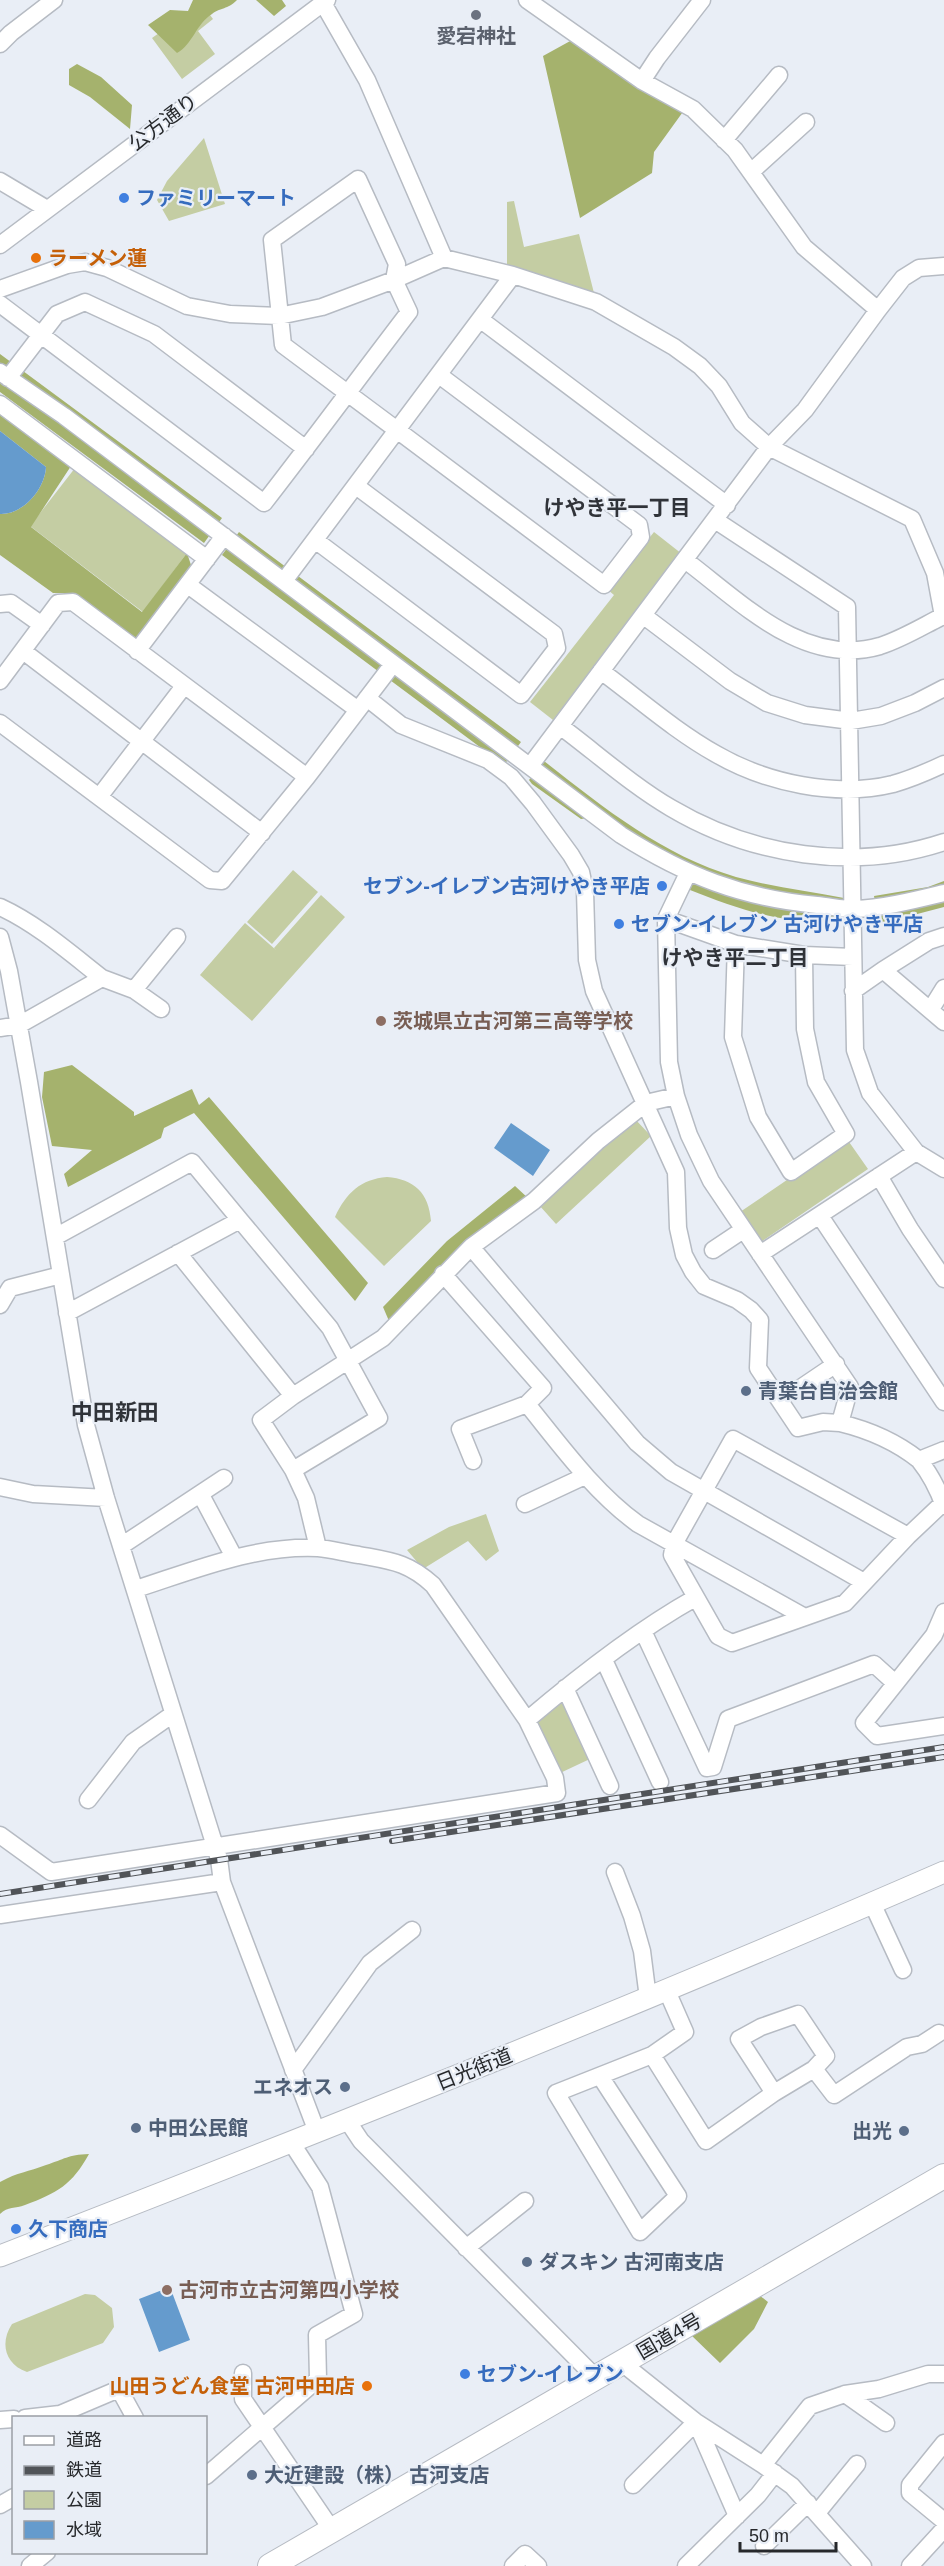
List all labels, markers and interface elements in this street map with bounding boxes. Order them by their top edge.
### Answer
marker: 愛宕神社 [469,8,483,22]
place label: 愛宕神社 [436,25,516,47]
street label: 公方通り [124,89,202,155]
place label: ファミリーマート [136,187,296,209]
marker: ファミリーマート [117,191,131,205]
place label: ラーメン蓮 [48,247,147,269]
marker: ラーメン蓮 [29,251,43,265]
district label: けやき平一丁目 [544,496,691,519]
place label: セブン-イレブン古河けやき平店 [363,875,650,897]
marker: セブン-イレブン古河けやき平店 [655,879,669,893]
place label: セブン-イレブン 古河けやき平店 [631,913,923,935]
marker: セブン-イレブン 古河けやき平店 [612,917,626,931]
district label: けやき平二丁目 [662,946,809,969]
place label: 茨城県立古河第三高等学校 [393,1010,633,1032]
marker: 茨城県立古河第三高等学校 [374,1014,388,1028]
place label: 青葉台自治会館 [758,1380,898,1402]
marker: 青葉台自治会館 [739,1384,753,1398]
district label: 中田新田 [71,1400,159,1425]
street label: 日光街道 [433,2044,515,2094]
place label: エネオス [253,2076,333,2098]
marker: エネオス [338,2080,352,2094]
place label: 中田公民館 [148,2117,248,2139]
place label: 出光 [852,2120,892,2142]
marker: 中田公民館 [129,2121,143,2135]
marker: 出光 [897,2124,911,2138]
place label: 久下商店 [28,2218,108,2240]
marker: 久下商店 [9,2222,23,2236]
place label: ダスキン 古河南支店 [539,2251,724,2273]
marker: ダスキン 古河南支店 [520,2255,534,2269]
place label: 古河市立古河第四小学校 [179,2279,399,2301]
marker: 古河市立古河第四小学校 [160,2283,174,2297]
street label: 国道4号 [633,2309,705,2363]
place label: セブン-イレブン [477,2363,624,2385]
marker: セブン-イレブン [458,2367,472,2381]
place label: 山田うどん食堂 古河中田店 [109,2375,355,2397]
marker: 山田うどん食堂 古河中田店 [360,2379,374,2393]
legend [12,2416,207,2554]
text: 道路 [66,2430,102,2450]
text: 鉄道 [66,2460,102,2480]
place label: 大近建設（株） 古河支店 [264,2464,490,2486]
marker: 大近建設（株） 古河支店 [245,2468,259,2482]
text: 公園 [66,2490,102,2510]
scale bar [740,2515,836,2553]
text: 水域 [66,2520,102,2540]
text: 50 m [749,2526,789,2546]

